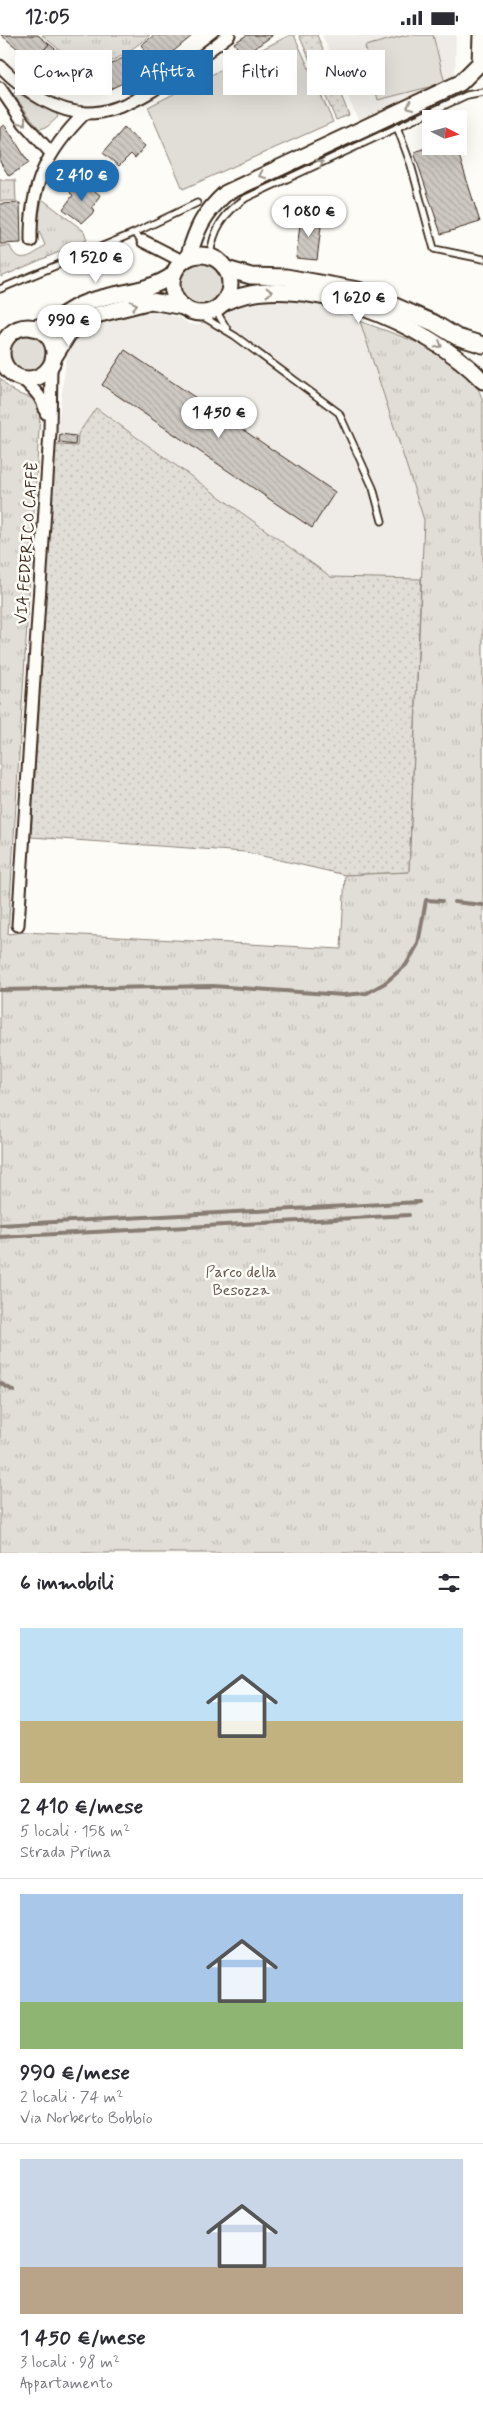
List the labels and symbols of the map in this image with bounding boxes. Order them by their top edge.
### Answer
one-way arrow [406,100,415,110]
north arrow [422,110,468,155]
one-way arrow [17,116,26,126]
pin: 2 410 € [36,159,128,202]
one-way arrow [315,159,324,170]
one-way arrow [259,169,268,179]
pin: 1 080 € [263,195,355,238]
pin: 1 520 € [50,241,142,284]
pin: 1 620 € [313,281,405,324]
one-way arrow [266,287,274,297]
one-way arrow [130,300,139,311]
pin: 990 € [34,305,104,347]
one-way arrow [434,338,443,348]
pin: 1 450 € [173,397,265,439]
street label: VIA FEDERICO CAFFÈ [11,461,44,625]
park label: Parco della Besozza [205,1262,277,1301]

